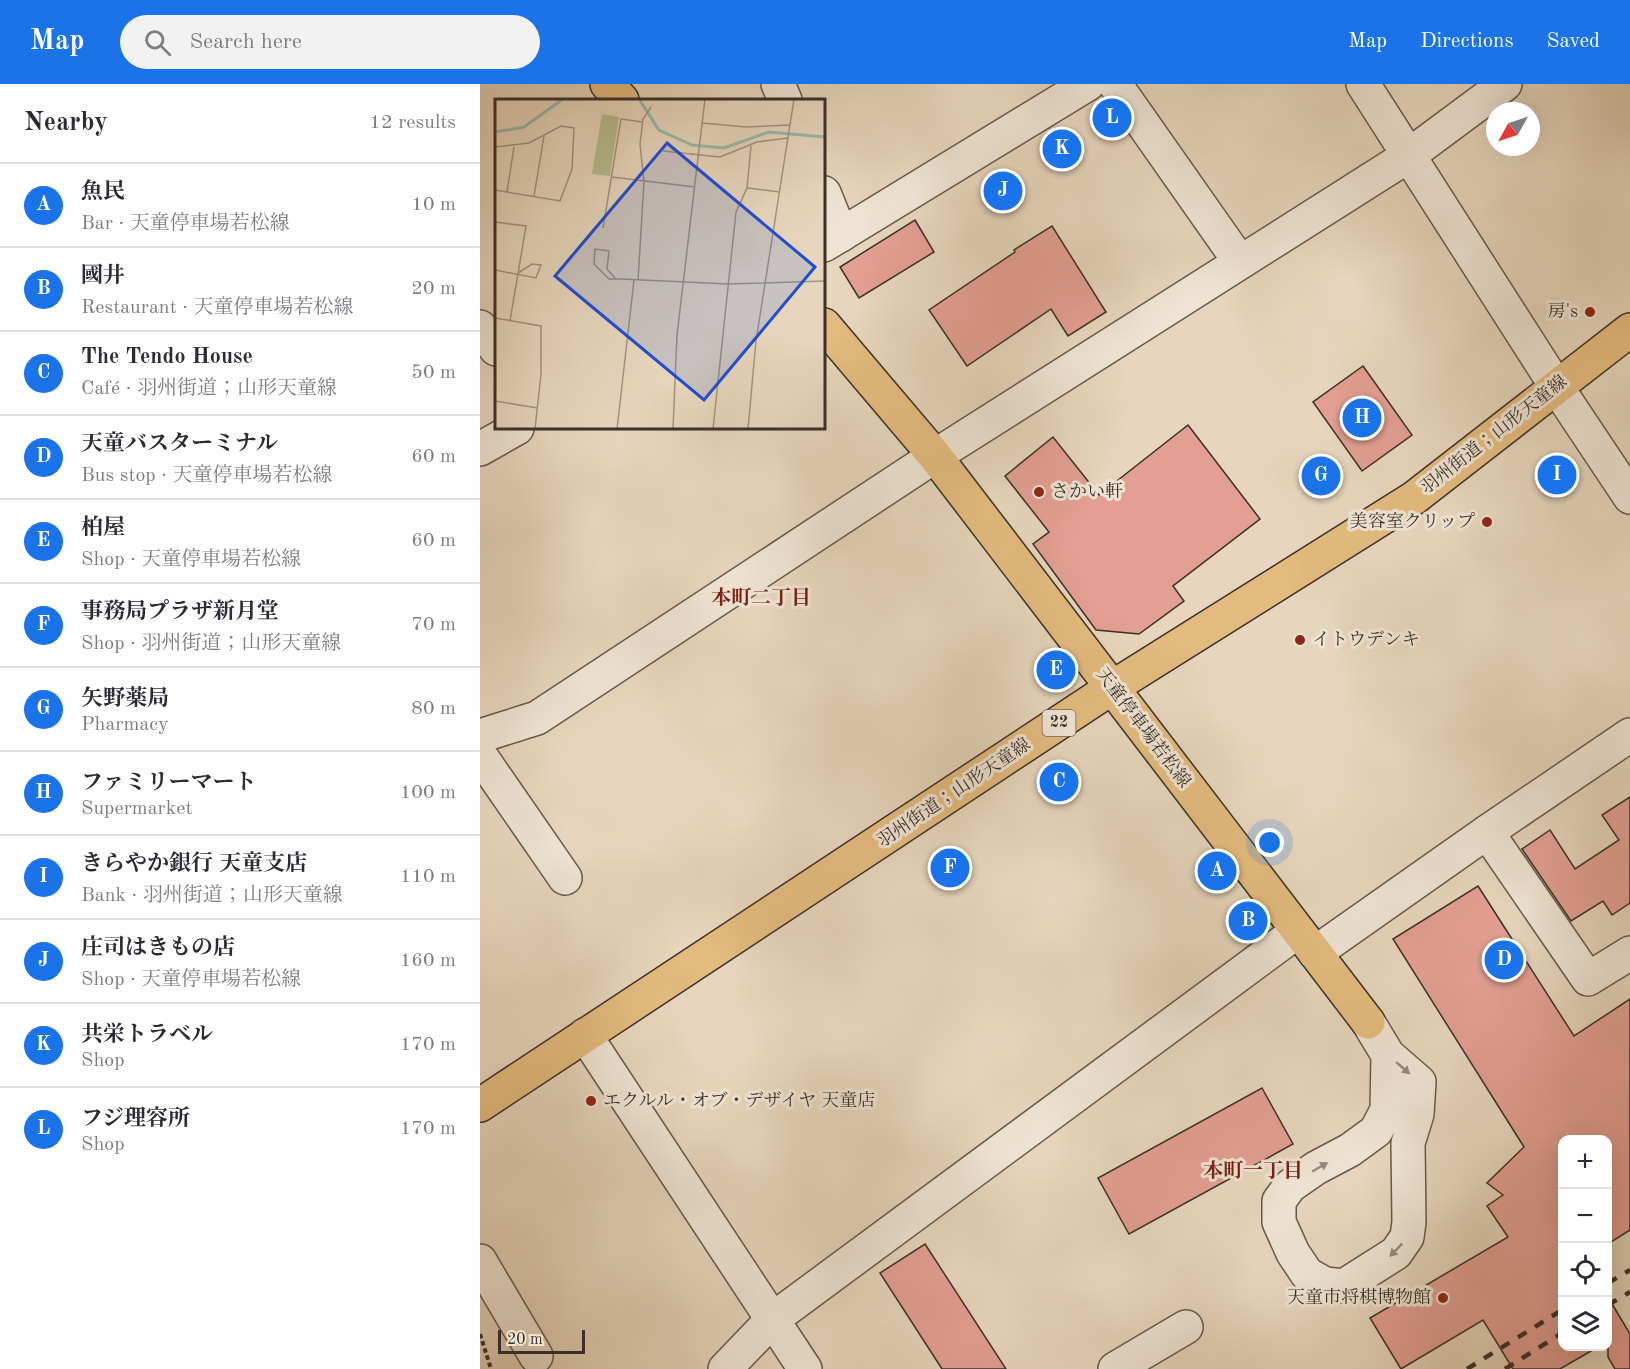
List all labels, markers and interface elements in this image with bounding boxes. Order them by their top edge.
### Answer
search box [120,15,540,69]
icon: search [141,26,174,59]
text: Map [30,28,84,56]
text: Search here [189,31,302,53]
text: Map [1348,31,1387,52]
text: Directions [1420,31,1514,52]
text: Saved [1547,31,1600,52]
pin: L [1092,96,1132,141]
inset map [495,99,825,429]
north arrow [1486,102,1540,156]
text: Nearby [24,110,108,136]
text: 12 results [369,113,456,133]
pin: K [1042,126,1082,172]
pin: J [984,168,1022,214]
text: 魚民 [81,181,125,203]
text: A [36,195,51,215]
text: 10 m [411,195,456,215]
text: Bar · 天童停車場若松線 [81,214,290,234]
text: 國井 [81,265,125,287]
text: B [36,279,51,299]
text: 20 m [411,279,456,299]
text: Restaurant · 天童停車場若松線 [81,298,353,318]
place label: 房's [1548,301,1578,321]
marker: 房's [1583,305,1597,319]
text: The Tendo House [81,346,253,368]
text: C [37,363,50,383]
text: 50 m [411,363,456,383]
street label: 羽州街道；山形天童線 [1416,371,1570,498]
text: Café · 羽州街道；山形天童線 [81,379,337,399]
pin: H [1342,396,1382,440]
text: 天童バスターミナル [81,433,278,455]
text: D [36,447,51,467]
text: 60 m [411,447,456,467]
pin: I [1538,452,1576,498]
pin: G [1302,454,1340,498]
text: Bus stop · 天童停車場若松線 [81,466,333,486]
place label: さかい軒 [1051,481,1123,501]
marker: さかい軒 [1032,485,1046,499]
place label: 美容室クリップ [1350,511,1475,531]
marker: 美容室クリップ [1480,515,1494,529]
text: 柏屋 [81,517,125,539]
text: E [37,531,50,551]
text: 60 m [411,531,456,551]
text: Shop · 天童停車場若松線 [81,550,301,570]
district label: 本町二丁目 [711,587,811,609]
text: 事務局プラザ新月堂 [81,601,279,623]
text: F [37,615,50,635]
text: 70 m [411,615,456,635]
place label: イトウデンキ [1312,630,1420,649]
marker: イトウデンキ [1293,633,1307,647]
text: Shop · 羽州街道；山形天童線 [81,634,341,654]
pin: E [1036,648,1076,692]
street label: 天童停車場若松線 [1092,664,1195,791]
text: 矢野薬局 [81,688,169,710]
text: G [36,699,51,719]
text: 80 m [411,699,456,719]
road number: 22 [1042,710,1076,736]
text: Pharmacy [81,715,169,735]
street label: 羽州街道；山形天童線 [873,734,1034,851]
pin: C [1040,760,1078,804]
text: ファミリーマート [81,772,257,794]
text: H [35,783,52,803]
text: 100 m [400,783,456,803]
text: Supermarket [81,799,192,819]
your location [1255,828,1284,857]
pin: F [930,846,970,890]
pin: A [1198,848,1236,894]
text: きらやか銀行 天童支店 [81,853,307,875]
text: I [39,867,48,887]
text: 110 m [400,867,456,887]
text: Bank · 羽州街道；山形天童線 [81,886,343,906]
pin: B [1228,898,1268,944]
text: 庄司はきもの店 [81,937,235,959]
pin: D [1484,938,1524,982]
text: J [38,951,49,971]
text: 160 m [400,951,456,971]
text: Shop · 天童停車場若松線 [81,970,301,990]
text: 共栄トラベル [81,1024,213,1046]
text: K [36,1035,51,1055]
text: 170 m [400,1035,456,1055]
text: Shop [81,1051,125,1071]
one-way arrow [1396,1061,1411,1075]
place label: エクルル・オブ・デザイヤ 天童店 [603,1090,875,1110]
marker: エクルル・オブ・デザイヤ 天童店 [584,1094,598,1108]
text: フジ理容所 [81,1108,190,1130]
text: L [37,1119,50,1139]
text: 170 m [400,1119,456,1139]
text: Shop [81,1135,125,1155]
map controls [1558,1135,1612,1351]
button: + [1558,1135,1612,1189]
district label: 本町一丁目 [1203,1160,1303,1182]
one-way arrow [1312,1162,1329,1172]
button: − [1558,1189,1612,1243]
one-way arrow [1389,1242,1403,1256]
button: locate [1558,1243,1612,1297]
place label: 天童市将棋博物館 [1287,1287,1431,1307]
marker: 天童市将棋博物館 [1436,1291,1450,1305]
button: layers [1558,1297,1612,1351]
scale bar [498,1327,585,1354]
text: 20 m [507,1332,543,1348]

